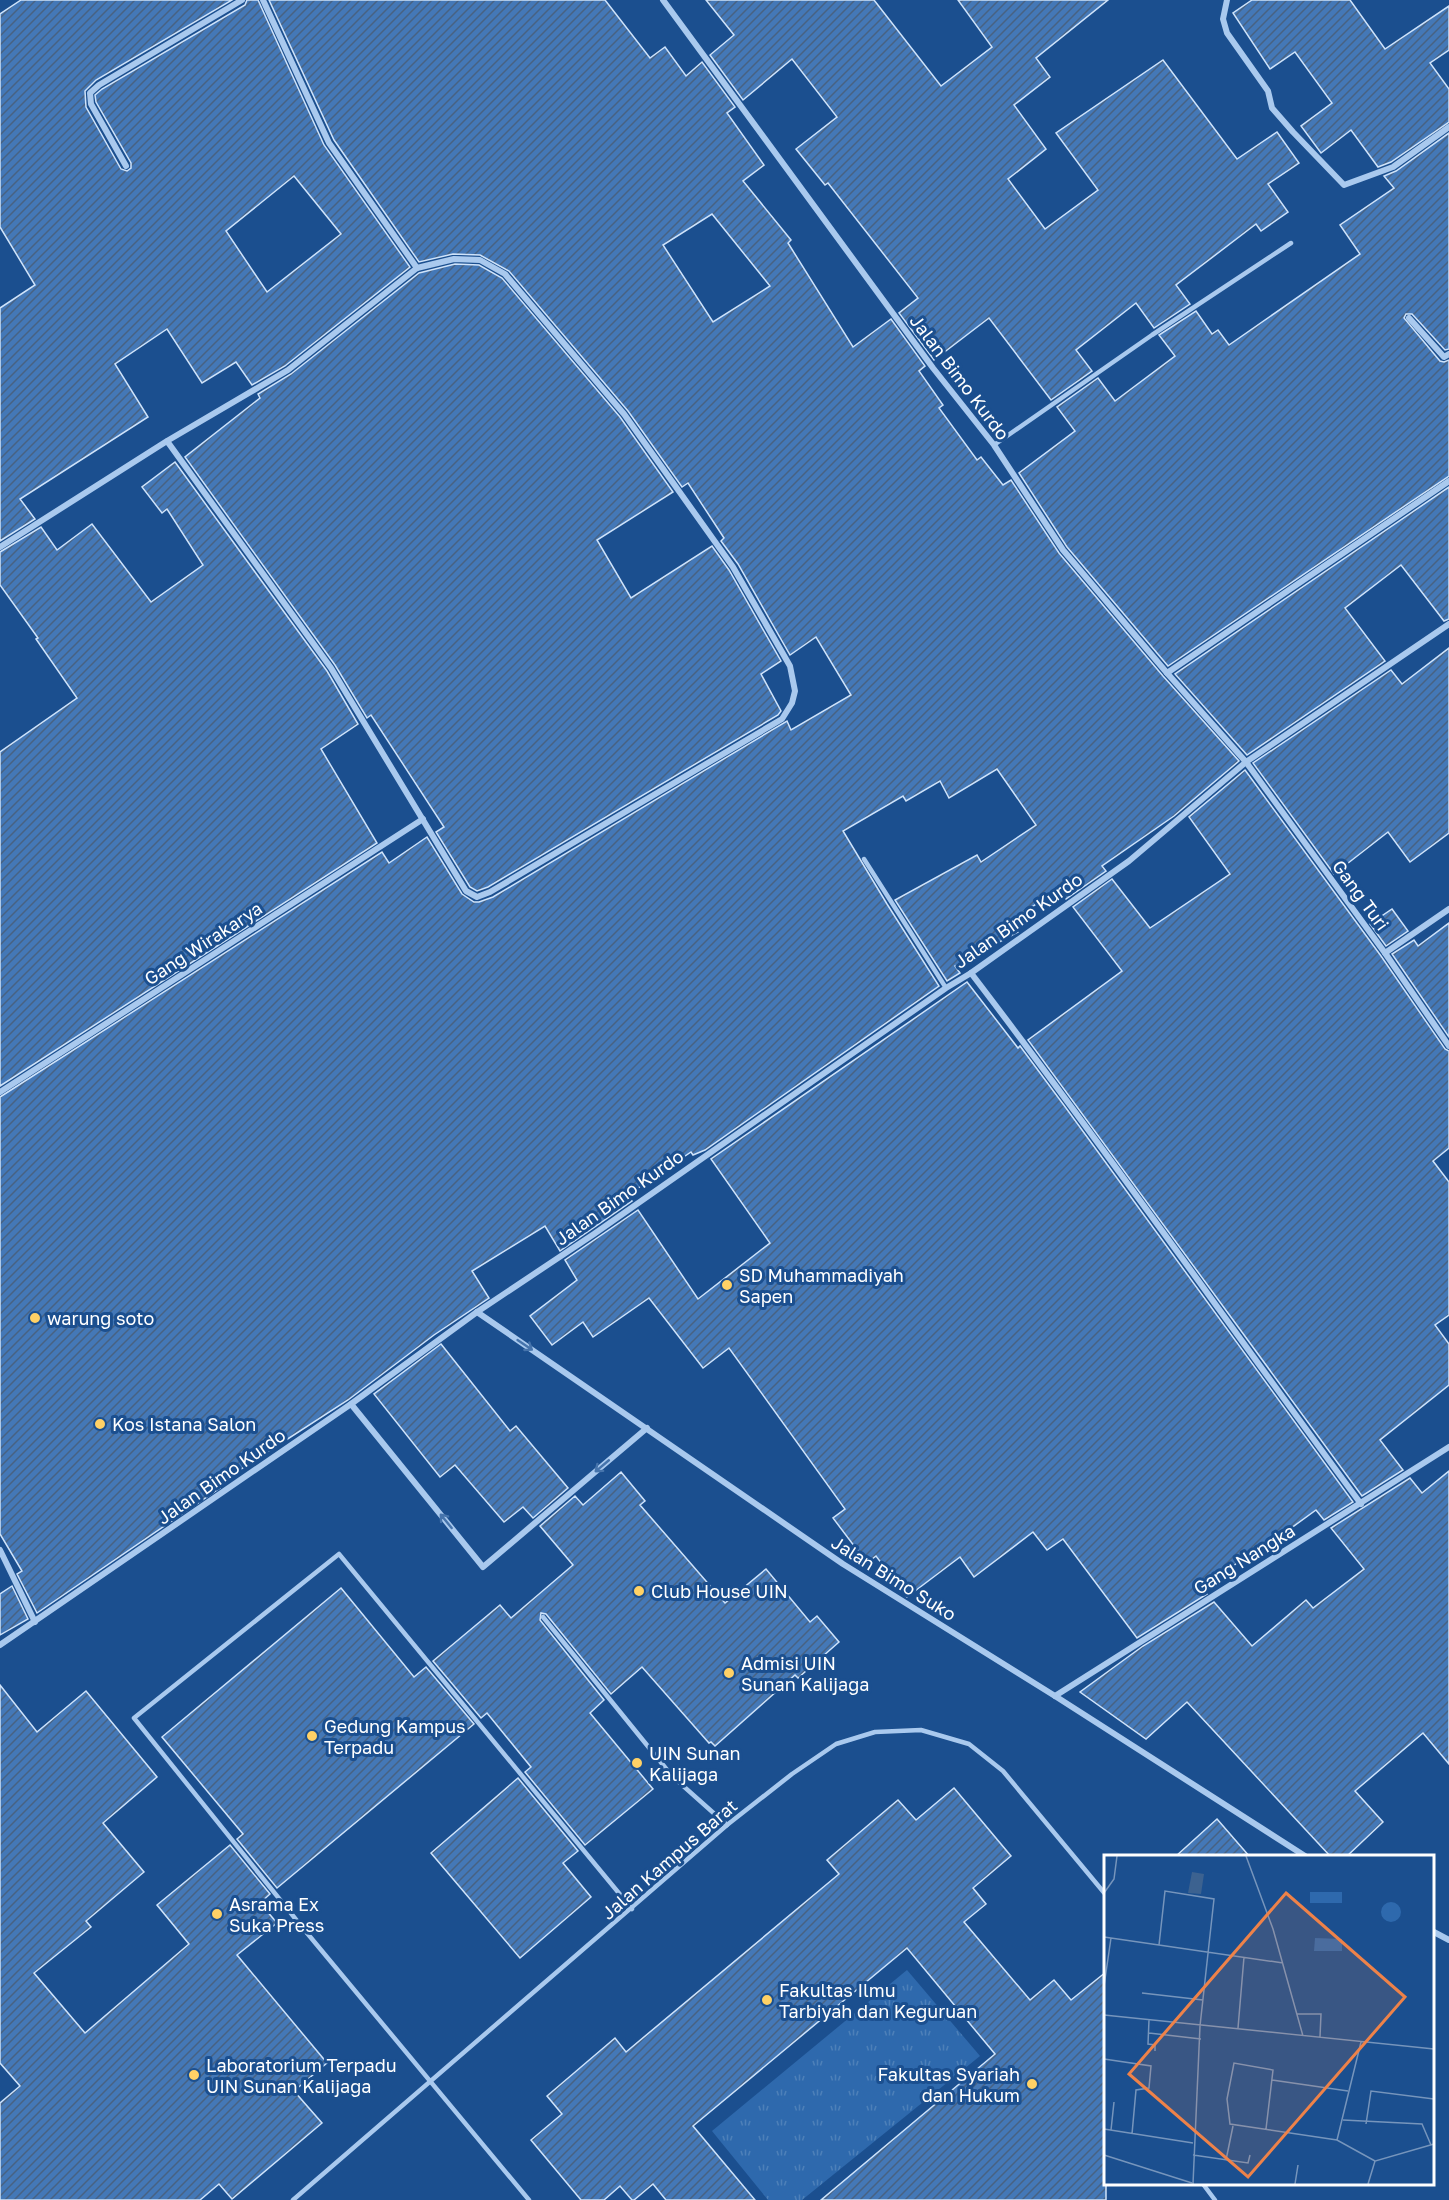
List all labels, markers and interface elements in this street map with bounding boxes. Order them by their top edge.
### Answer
street label: Jalan Bimo Kurdo [906,310,1014,444]
street label: Gang Turi [1328,855,1394,935]
street label: Jalan Bimo Kurdo [950,868,1086,972]
street label: Gang Wirakarya [140,897,266,989]
street label: Jalan Bimo Kurdo [551,1145,687,1249]
place label: SD Muhammadiyah Sapen [739,1264,904,1307]
marker: SD Muhammadiyah Sapen [720,1278,734,1292]
place label: warung soto [47,1307,154,1329]
marker: warung soto [28,1311,42,1325]
one-way arrow [516,1339,532,1351]
place label: Kos Istana Salon [112,1413,256,1435]
marker: Kos Istana Salon [93,1417,107,1431]
street label: Jalan Bimo Kurdo [153,1424,289,1528]
one-way arrow [595,1459,610,1473]
one-way arrow [439,1513,452,1529]
street label: Gang Nangka [1189,1519,1299,1599]
street label: Jalan Bimo Suko [828,1531,960,1625]
place label: Club House UIN [651,1580,788,1602]
marker: Club House UIN [632,1584,646,1598]
place label: Admisi UIN Sunan Kalijaga [741,1652,869,1695]
marker: Admisi UIN Sunan Kalijaga [722,1666,736,1680]
place label: Gedung Kampus Terpadu [324,1715,466,1758]
marker: Gedung Kampus Terpadu [305,1729,319,1743]
place label: UIN Sunan Kalijaga [649,1742,741,1785]
marker: UIN Sunan Kalijaga [630,1756,644,1770]
street label: Jalan Kampus Barat [597,1794,741,1924]
inset map [1104,1855,1434,2185]
place label: Asrama Ex Suka Press [229,1893,324,1936]
marker: Asrama Ex Suka Press [210,1907,224,1921]
place label: Fakultas Ilmu Tarbiyah dan Keguruan [779,1979,977,2022]
marker: Fakultas Ilmu Tarbiyah dan Keguruan [760,1993,774,2007]
place label: Laboratorium Terpadu UIN Sunan Kalijaga [206,2054,397,2097]
place label: Fakultas Syariah dan Hukum [877,2063,1020,2106]
marker: Laboratorium Terpadu UIN Sunan Kalijaga [187,2068,201,2082]
marker: Fakultas Syariah dan Hukum [1025,2077,1039,2091]

